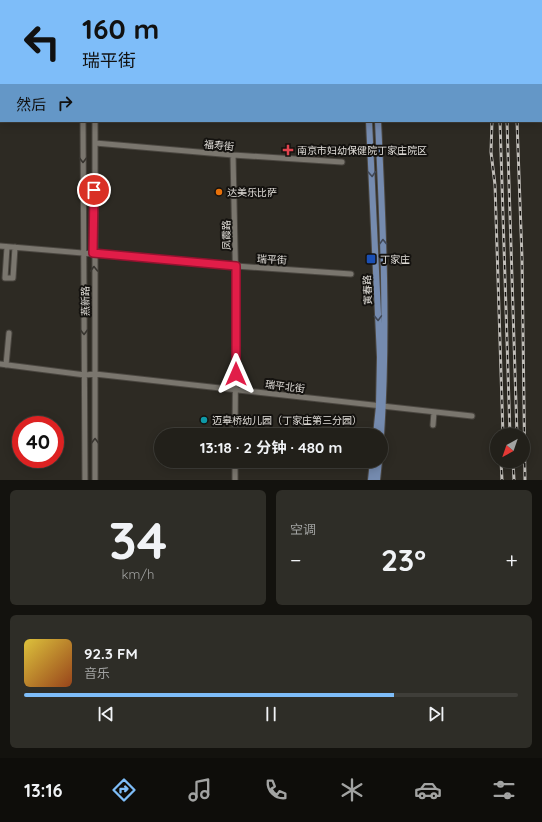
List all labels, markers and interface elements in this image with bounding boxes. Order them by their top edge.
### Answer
text: 160 m [82,11,159,46]
icon: left [16,16,68,68]
text: 瑞平街 [82,49,136,72]
icon: right [54,92,76,114]
text: 然后 [16,95,46,114]
street label: 福寿街 [203,138,234,153]
marker: 南京市妇幼保健院丁家庄院区 [282,144,294,156]
place label: 南京市妇幼保健院丁家庄院区 [297,144,427,157]
one-way arrow [79,157,87,163]
one-way arrow [367,171,376,177]
pin [77,173,111,207]
icon: arrive [83,179,105,201]
place label: 达美乐比萨 [227,186,277,199]
marker: 达美乐比萨 [214,187,224,197]
street label: 凤霞路 [220,220,233,250]
one-way arrow [379,239,388,245]
street label: 瑞平街 [257,252,287,267]
marker: 丁家庄 [365,253,377,265]
place label: 丁家庄 [380,253,410,266]
one-way arrow [90,266,98,272]
street label: 寅春路 [360,275,375,305]
street label: 燕新路 [79,286,92,316]
one-way arrow [374,315,382,321]
one-way arrow [80,329,88,335]
position arrow [215,353,257,395]
street label: 瑞平北街 [264,378,306,395]
place label: 迈皋桥幼儿园（丁家庄第三分园） [212,414,362,427]
marker: 迈皋桥幼儿园（丁家庄第三分园） [199,415,209,425]
speed limit sign: 40 [12,416,64,468]
north arrow [490,428,530,468]
map controls [490,428,530,468]
one-way arrow [91,438,99,444]
text: 13:18 · 2 分钟 · 480 m [200,438,342,457]
text: 34 [109,507,167,572]
text: 空调 [290,521,316,537]
text: 23° [381,541,426,579]
text: − [290,546,301,574]
text: + [506,546,518,574]
text: km/h [122,566,154,582]
text: 92.3 FM [84,644,138,663]
text: 音乐 [84,665,110,681]
icon: previous [95,703,117,725]
icon: pause [260,703,282,725]
icon: next [425,703,447,725]
icon: directions [110,776,138,804]
icon: music [186,776,214,804]
icon: phone [262,776,290,804]
icon: climate [338,776,366,804]
icon: car [414,776,442,804]
icon: filters [490,776,518,804]
text: 13:16 [24,779,63,802]

